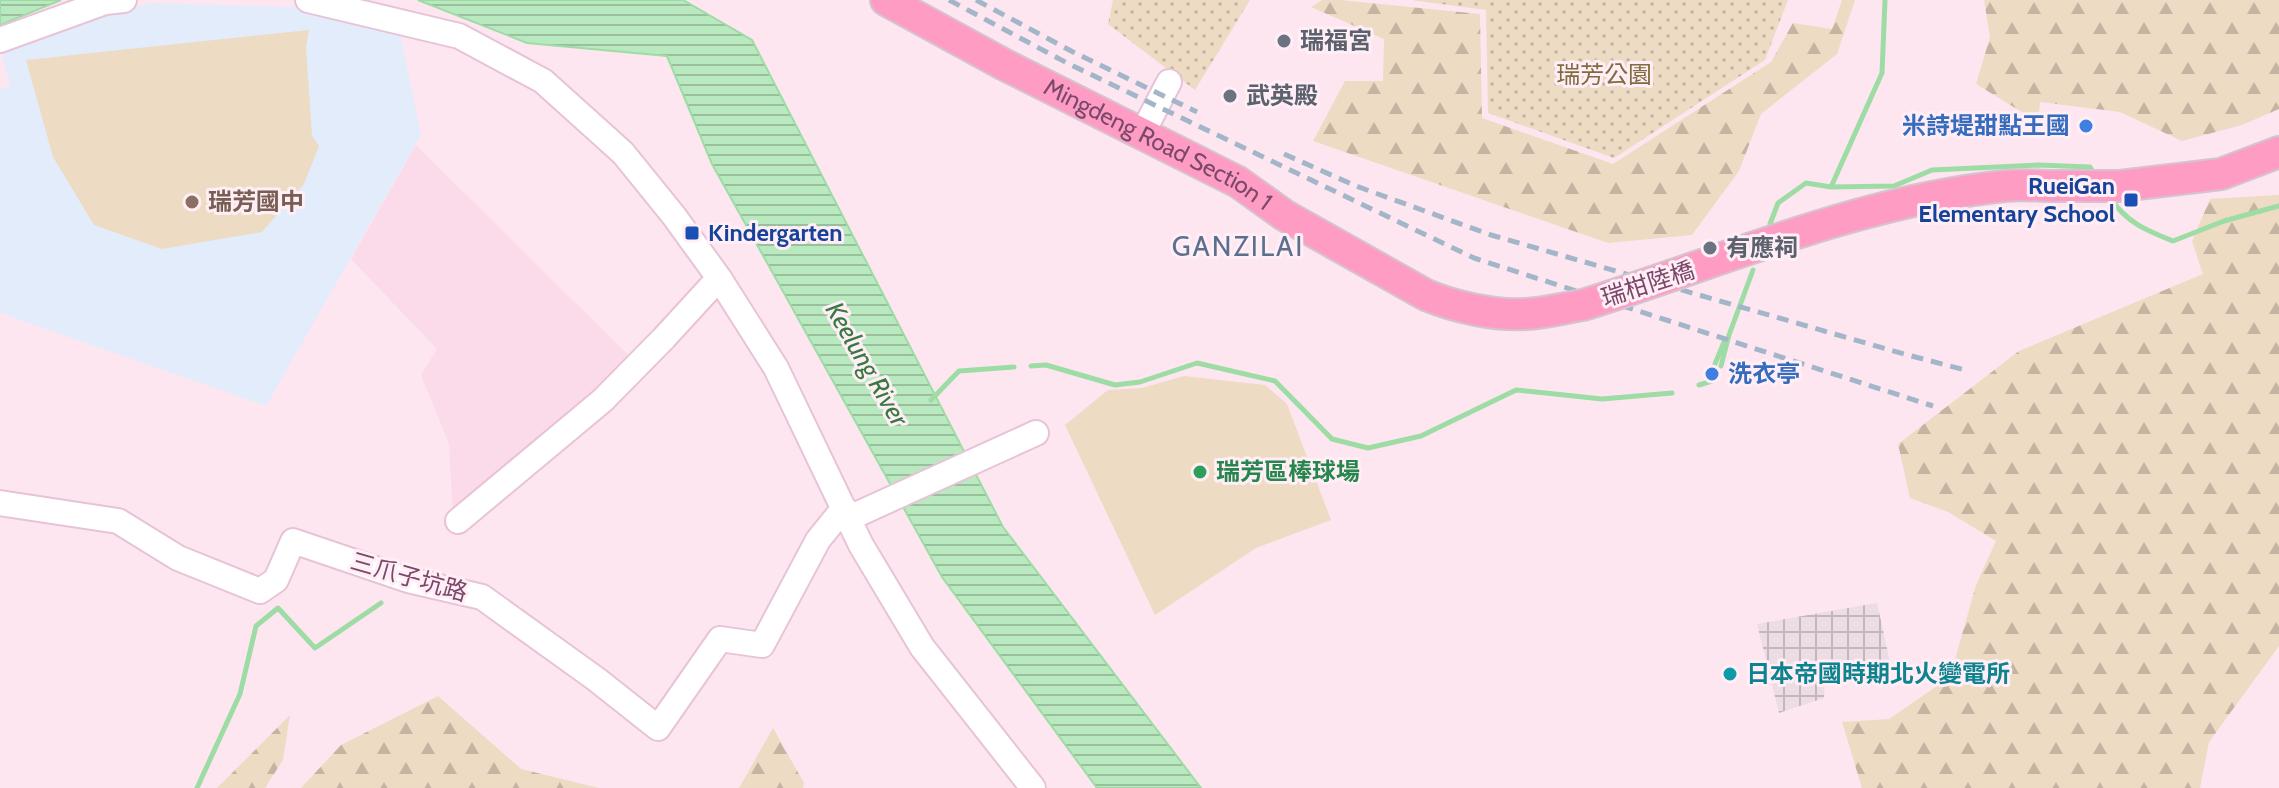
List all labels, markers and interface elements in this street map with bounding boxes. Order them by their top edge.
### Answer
place label: 瑞福宮 [1300,26,1372,55]
marker: 瑞福宮 [1275,32,1293,50]
park label: 瑞芳公園 [1556,60,1652,89]
street label: Mingdeng Road Section 1 [1039,72,1278,216]
place label: 武英殿 [1246,81,1318,110]
marker: 武英殿 [1221,87,1239,105]
place label: 米詩堤甜點王國 [1902,111,2070,140]
marker: 米詩堤甜點王國 [2077,117,2095,135]
place label: RueiGan Elementary School [1918,171,2115,228]
place label: 瑞芳國中 [208,187,304,216]
marker: RueiGan Elementary School [2122,191,2140,209]
marker: 瑞芳國中 [183,193,201,211]
place label: Kindergarten [708,218,842,247]
marker: Kindergarten [683,224,701,242]
district label: GANZILAI [1172,229,1304,263]
place label: 有應祠 [1726,233,1798,262]
marker: 有應祠 [1701,239,1719,257]
street label: 瑞柑陸橋 [1598,255,1698,312]
water label: Keelung River [819,296,916,433]
place label: 洗衣亭 [1728,359,1800,388]
marker: 洗衣亭 [1703,365,1721,383]
place label: 瑞芳區棒球場 [1216,457,1360,486]
marker: 瑞芳區棒球場 [1191,463,1209,481]
street label: 三爪子坑路 [347,546,471,607]
place label: 日本帝國時期北火變電所 [1746,659,2010,688]
marker: 日本帝國時期北火變電所 [1721,665,1739,683]

